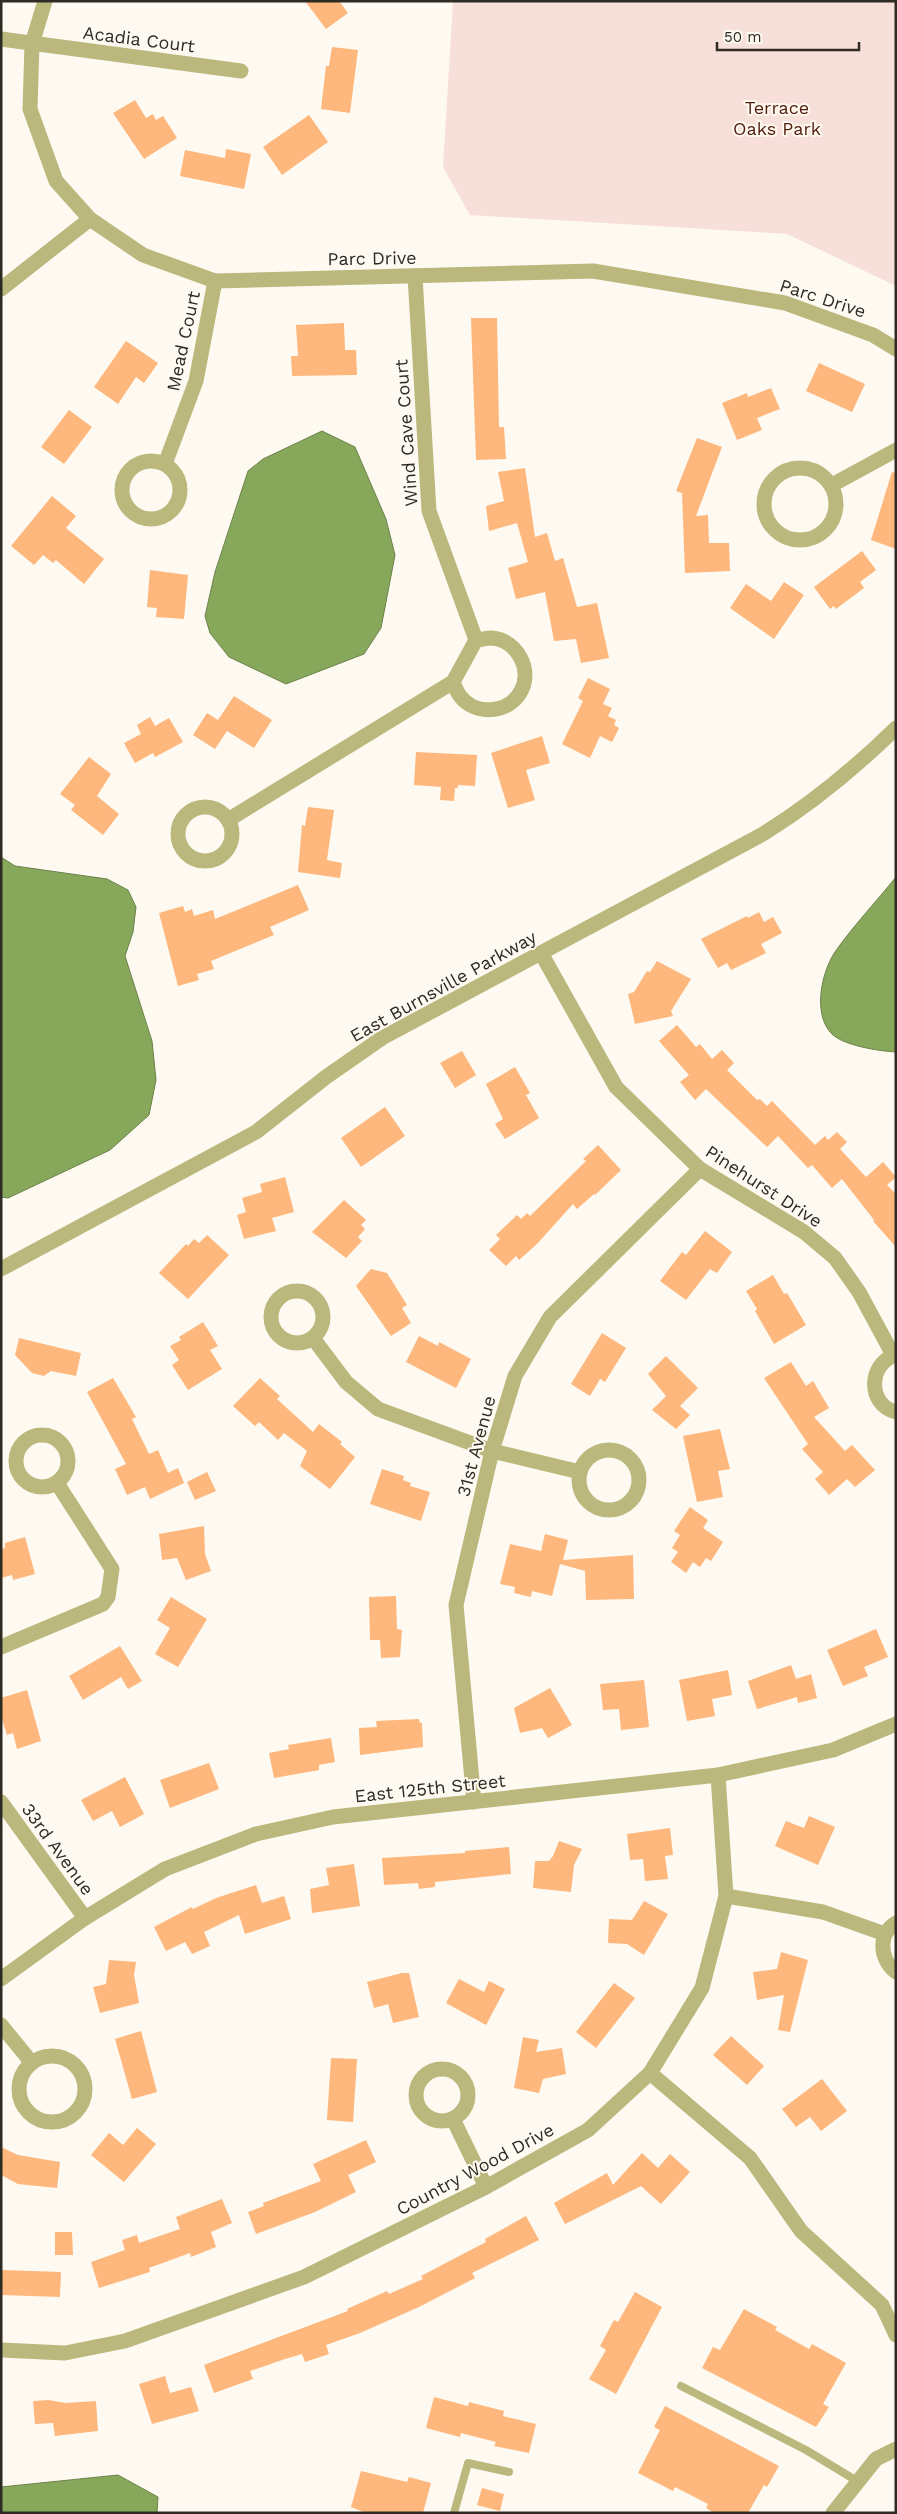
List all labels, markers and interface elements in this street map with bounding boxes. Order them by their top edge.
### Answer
scale bar [717,20,860,52]
street label: Acadia Court [82,22,197,56]
text: 50 m [724,28,761,46]
park label: Terrace Oaks Park [733,97,821,139]
street label: Parc Drive [327,247,417,269]
street label: Parc Drive [777,274,869,322]
street label: Mead Court [162,289,204,393]
street label: Wind Cave Court [390,358,422,507]
street label: East Burnsville Parkway [346,926,540,1046]
street label: Pinehurst Drive [702,1141,826,1231]
street label: 31st Avenue [452,1393,500,1499]
street label: East 125th Street [354,1770,507,1806]
street label: 33rd Avenue [18,1799,98,1899]
street label: Country Wood Drive [393,2119,557,2219]

